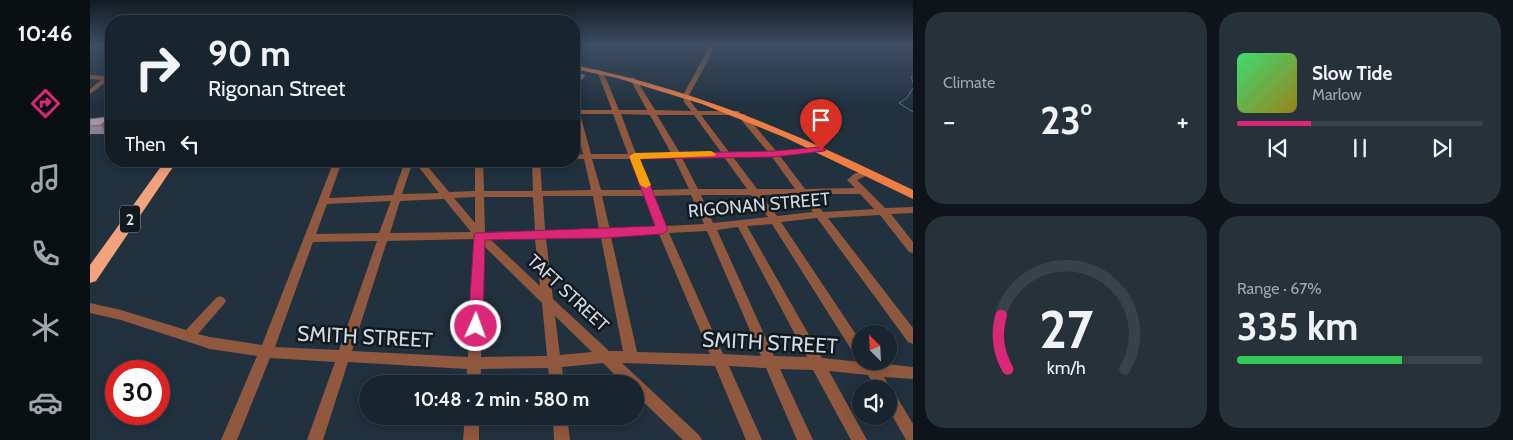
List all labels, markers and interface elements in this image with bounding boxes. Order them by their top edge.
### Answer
text: 10:46 [18,20,72,47]
text: 90 m [208,32,291,75]
icon: right [125,35,190,100]
text: Slow Tide [1312,62,1392,85]
text: Climate [943,73,995,92]
text: Rigonan Street [208,75,345,102]
text: Marlow [1312,85,1362,104]
icon: directions [28,86,63,121]
text: 23° [1040,97,1092,144]
pin [800,99,842,150]
text: − [943,104,955,138]
text: + [1177,104,1189,138]
icon: arrive [807,106,835,134]
icon: left [176,130,204,158]
text: Then [125,133,166,156]
icon: previous [1264,134,1292,162]
icon: pause [1346,134,1374,162]
icon: next [1428,134,1456,162]
icon: music [28,161,63,196]
street label: RIGONAN STREET [687,188,831,222]
road number: 2 [120,205,140,232]
icon: phone [28,236,63,271]
street label: TAFT STREET [523,250,614,337]
text: Range · 67% [1237,279,1322,298]
text: 27 [1039,298,1093,361]
position arrow [449,299,501,351]
text: 335 km [1237,303,1358,350]
icon: climate [28,310,63,345]
street label: SMITH STREET [297,320,434,353]
north arrow [852,325,898,370]
map controls [852,325,897,425]
street label: SMITH STREET [702,326,839,359]
text: km/h [1046,357,1086,378]
speed limit sign: 30 [105,360,170,425]
button: sound [852,380,897,425]
icon: car [28,385,63,420]
text: 10:48 · 2 min · 580 m [414,388,589,411]

